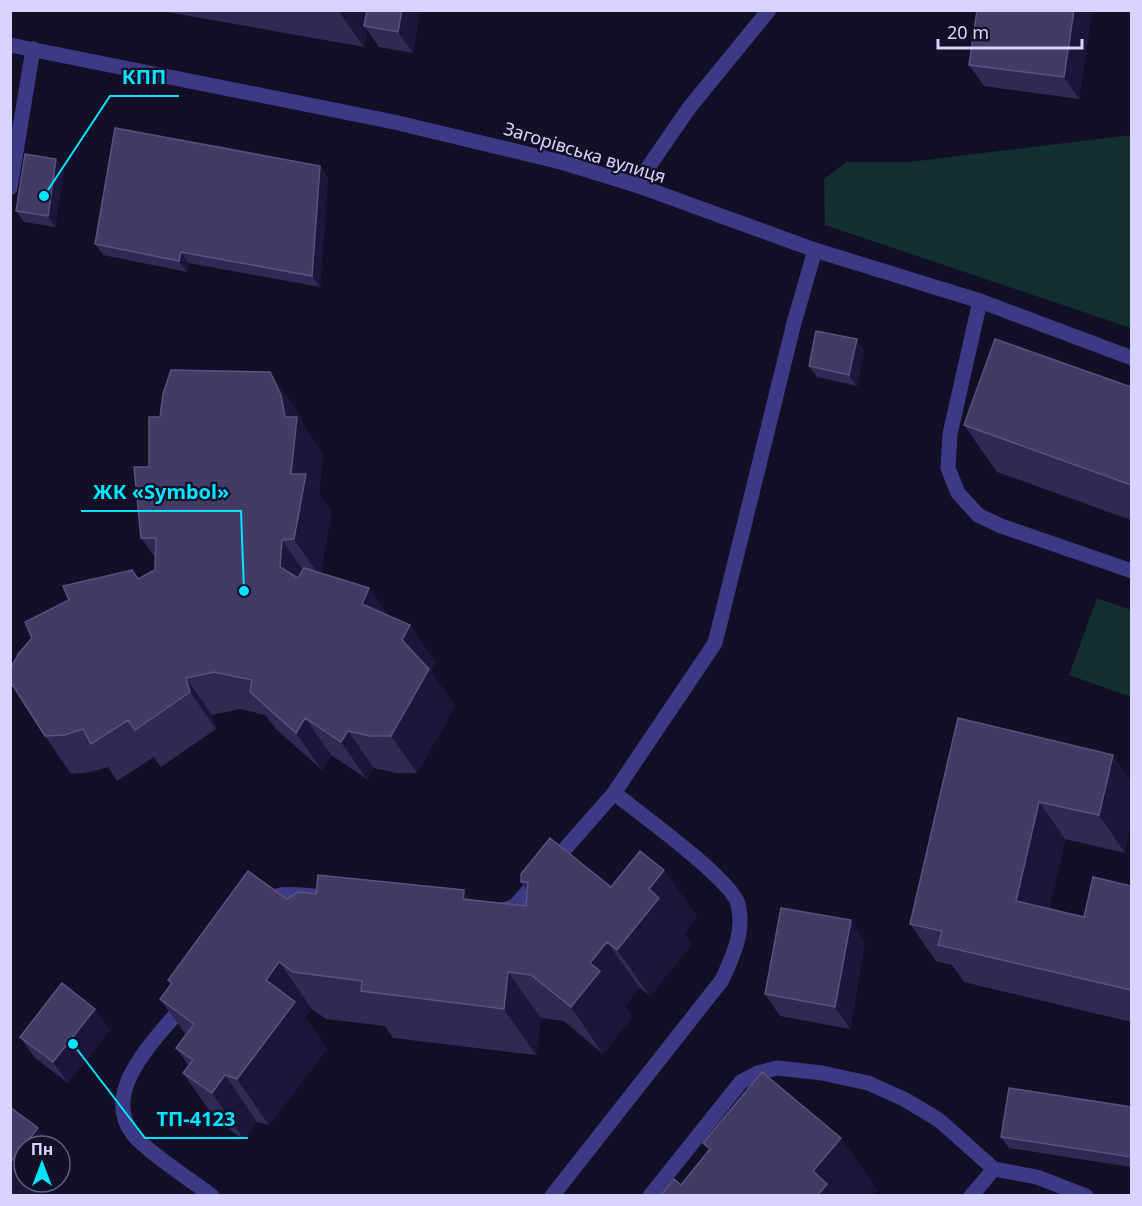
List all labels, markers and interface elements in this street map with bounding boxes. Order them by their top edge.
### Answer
scale bar [938,12,1082,50]
text: 20 m [947,20,989,44]
callout: КПП [110,58,179,96]
text: КПП [122,63,166,90]
street label: Загорівська вулиця [501,116,669,188]
callout: ЖК «Symbol» [81,473,241,511]
text: ЖК «Symbol» [93,478,229,505]
callout: ТП-4123 [145,1100,248,1138]
text: ТП-4123 [157,1105,235,1132]
north arrow [12,1134,72,1194]
text: Пн [31,1138,53,1160]

